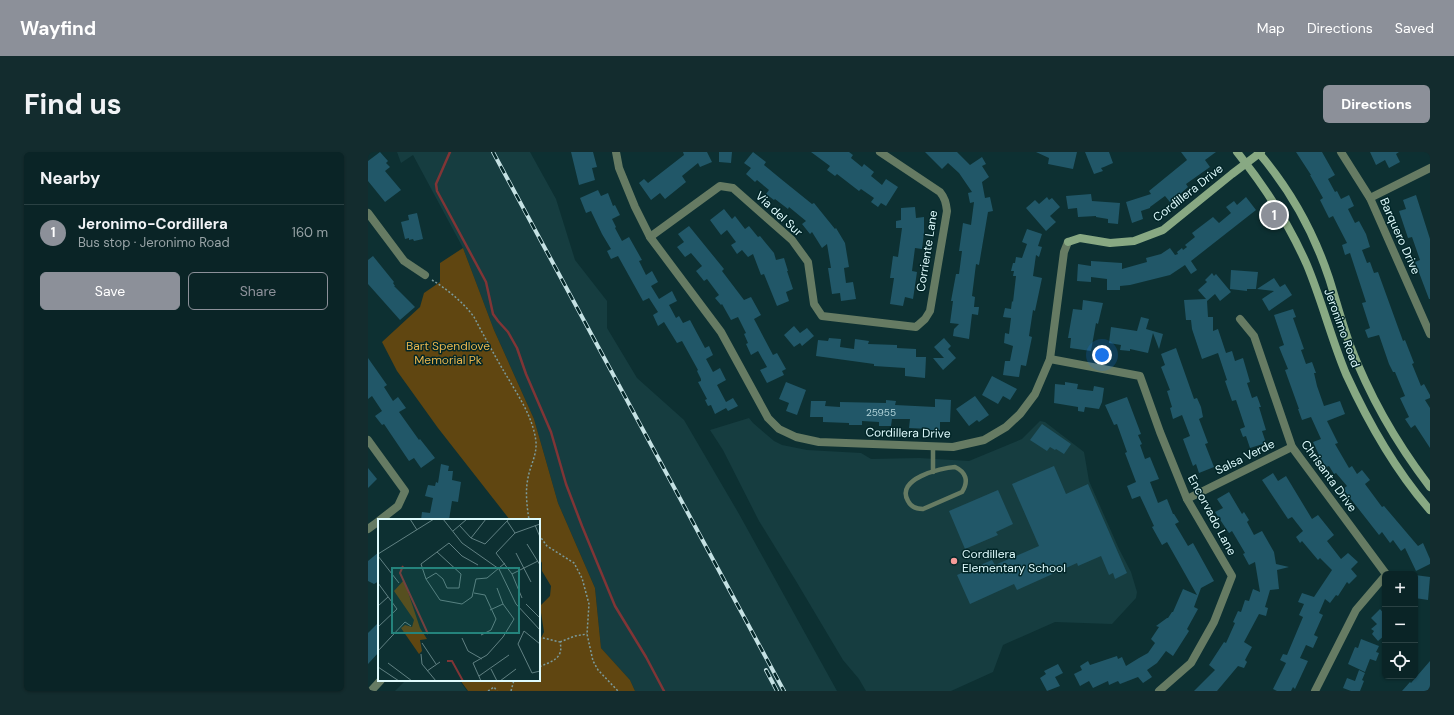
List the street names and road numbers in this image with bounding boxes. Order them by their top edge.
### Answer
street label: Cordillera Drive [1150,160,1227,225]
street label: Via del Sur [752,188,806,240]
street label: Barquero Drive [1376,195,1424,277]
street label: Corriente Lane [913,209,941,293]
street label: Jeronimo Road [1320,286,1364,370]
street label: Cordillera Drive [865,424,951,442]
street label: Salsa Verde [1212,436,1278,478]
street label: Chrisanta Drive [1298,437,1361,515]
street label: Encorvado Lane [1184,472,1240,558]

